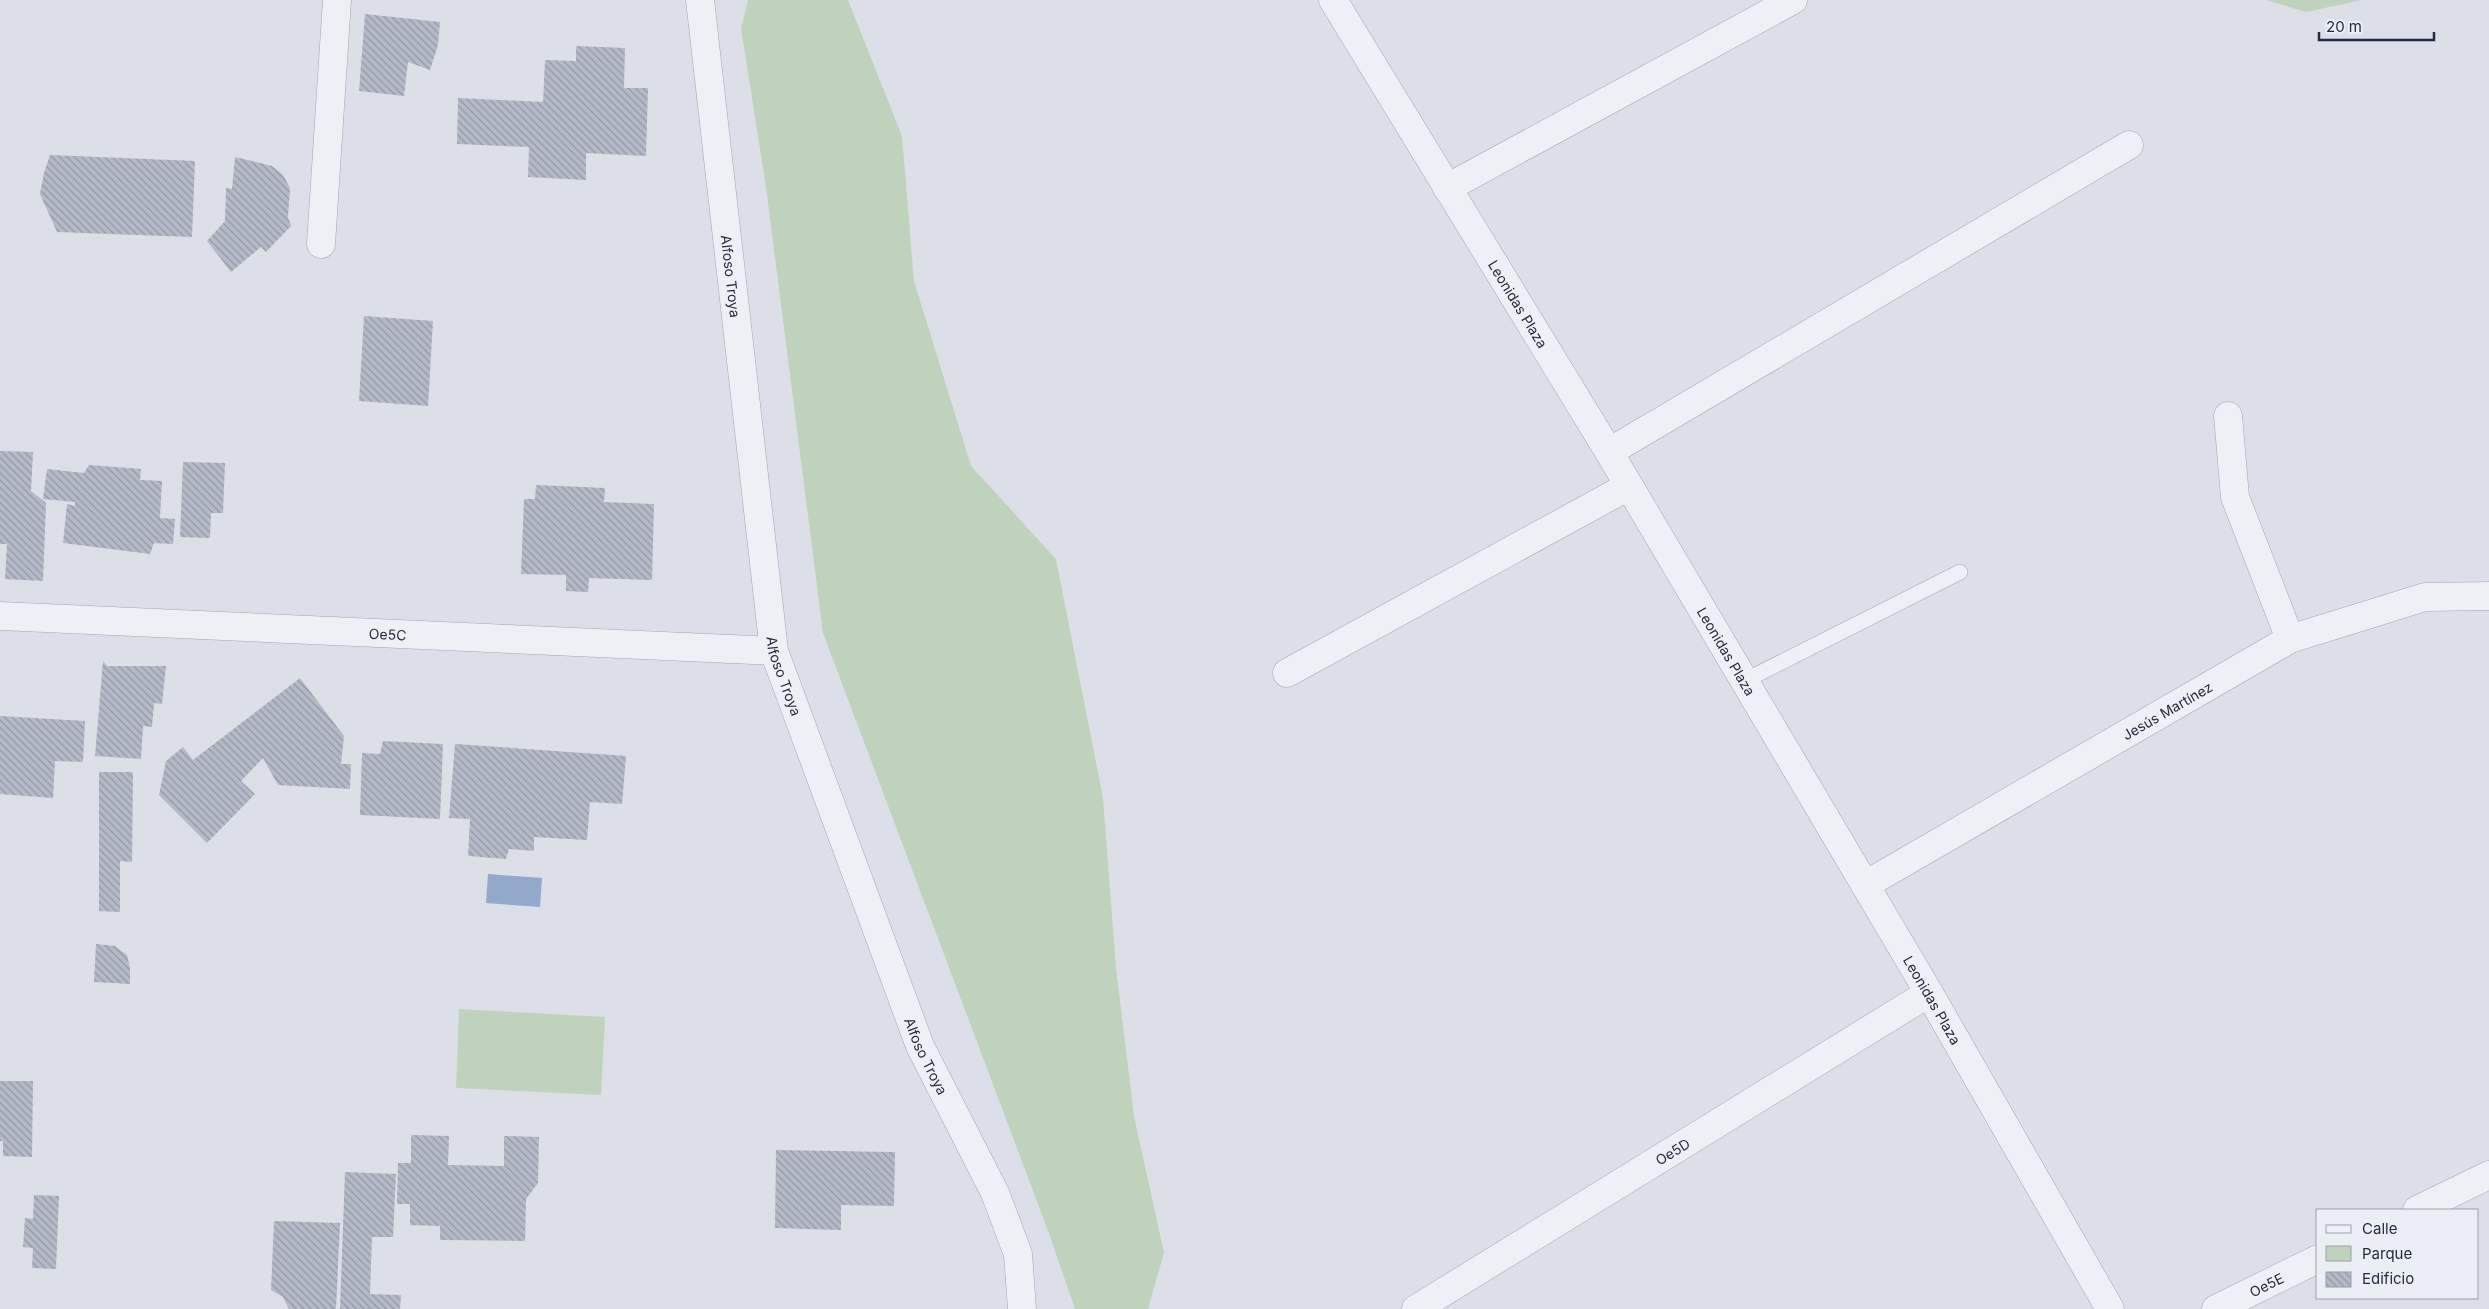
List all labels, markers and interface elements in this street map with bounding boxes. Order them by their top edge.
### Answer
scale bar [2319,10,2434,42]
text: 20 m [2326,17,2362,36]
street label: Alfoso Troya [718,234,745,318]
street label: Leonidas Plaza [1485,257,1552,351]
street label: Leonidas Plaza [1694,604,1760,698]
street label: Oe5C [368,624,407,643]
street label: Alfoso Troya [764,635,806,718]
street label: Jesús Martínez [2119,677,2215,743]
street label: Leonidas Plaza [1900,952,1965,1047]
street label: Alfoso Troya [902,1015,952,1097]
street label: Oe5D [1652,1134,1693,1168]
legend [2316,1209,2479,1299]
text: Calle [2362,1219,2397,1238]
text: Parque [2362,1244,2412,1263]
street label: Oe5E [2246,1269,2286,1300]
text: Edificio [2362,1269,2414,1288]

